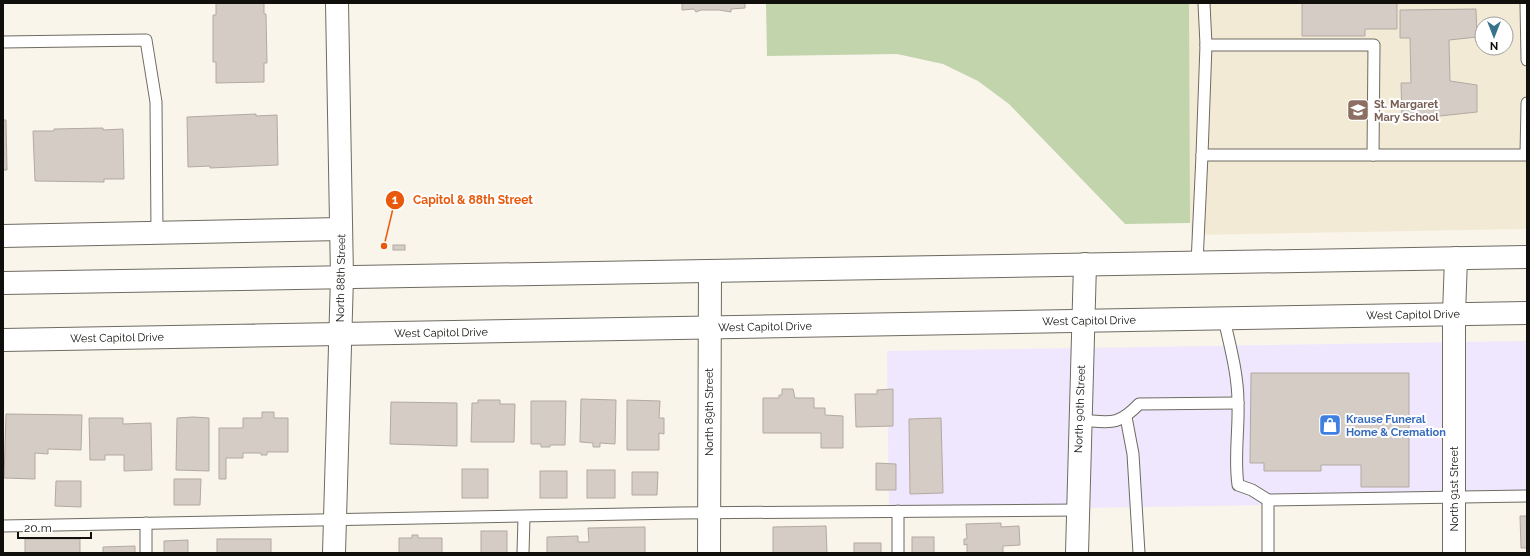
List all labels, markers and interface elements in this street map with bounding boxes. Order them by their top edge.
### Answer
north arrow [1474,16,1514,56]
text: N [1490,39,1498,52]
school or university icon: St. Margaret Mary School [1345,97,1371,123]
place label: St. Margaret Mary School [1374,98,1439,124]
callout: Capitol & 88th Street [385,188,541,212]
text: 1 [392,193,398,207]
text: Capitol & 88th Street [413,193,533,207]
street label: North 88th Street [334,234,348,322]
street label: West Capitol Drive [1366,308,1460,322]
street label: West Capitol Drive [1042,314,1136,328]
street label: West Capitol Drive [718,320,812,334]
street label: West Capitol Drive [394,326,488,340]
street label: West Capitol Drive [70,331,164,345]
street label: North 90th Street [1072,364,1088,453]
street label: North 89th Street [703,368,716,456]
shop icon: Krause Funeral Home & Cremation [1317,412,1343,438]
place label: Krause Funeral Home & Cremation [1346,413,1446,439]
street label: North 91st Street [1448,446,1461,532]
scale bar [18,514,91,540]
text: 20 m [24,521,52,535]

